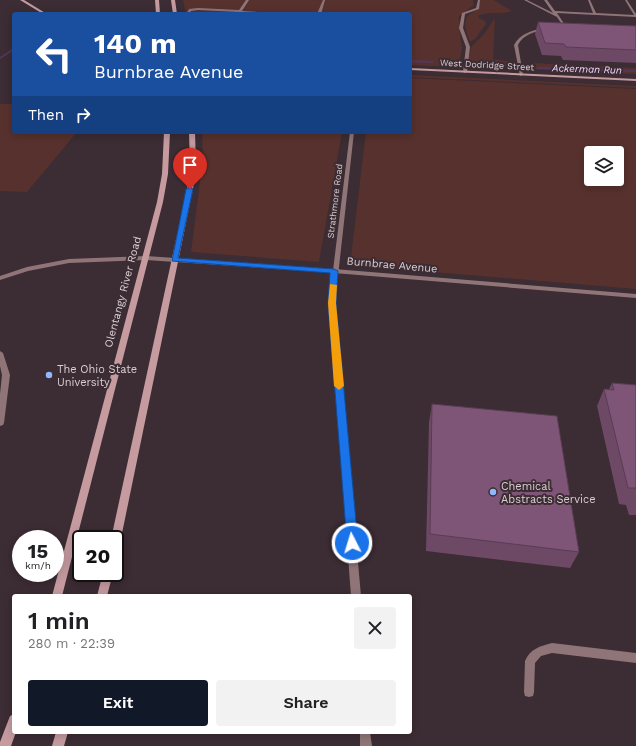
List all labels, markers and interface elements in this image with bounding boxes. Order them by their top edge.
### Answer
text: 140 m [94,27,177,60]
icon: left [28,28,80,80]
street label: West Dodridge Street [440,58,535,72]
text: Burnbrae Avenue [94,61,243,82]
water label: Ackerman Run [551,62,622,76]
icon: right [72,104,94,126]
text: Then [28,106,64,124]
map controls [584,146,624,186]
button: layers [584,146,624,186]
pin [173,148,207,189]
icon: arrive [179,154,201,176]
street label: Strathmore Road [325,163,345,239]
street label: Olentangy River Road [102,235,144,349]
street label: Burnbrae Avenue [346,255,438,275]
place label: The Ohio State University [57,363,137,389]
marker: The Ohio State University [44,370,54,380]
place label: Chemical Abstracts Service [501,480,595,506]
marker: Chemical Abstracts Service [488,487,498,497]
position arrow [331,522,373,564]
speed limit sign: 20 [72,530,124,582]
text: 15 [28,539,48,563]
text: km/h [25,560,51,571]
text: 1 min [28,607,90,635]
button: close [354,607,396,649]
text: 280 m · 22:39 [28,636,115,651]
button: Exit [28,680,208,726]
button: Share [216,680,396,726]

